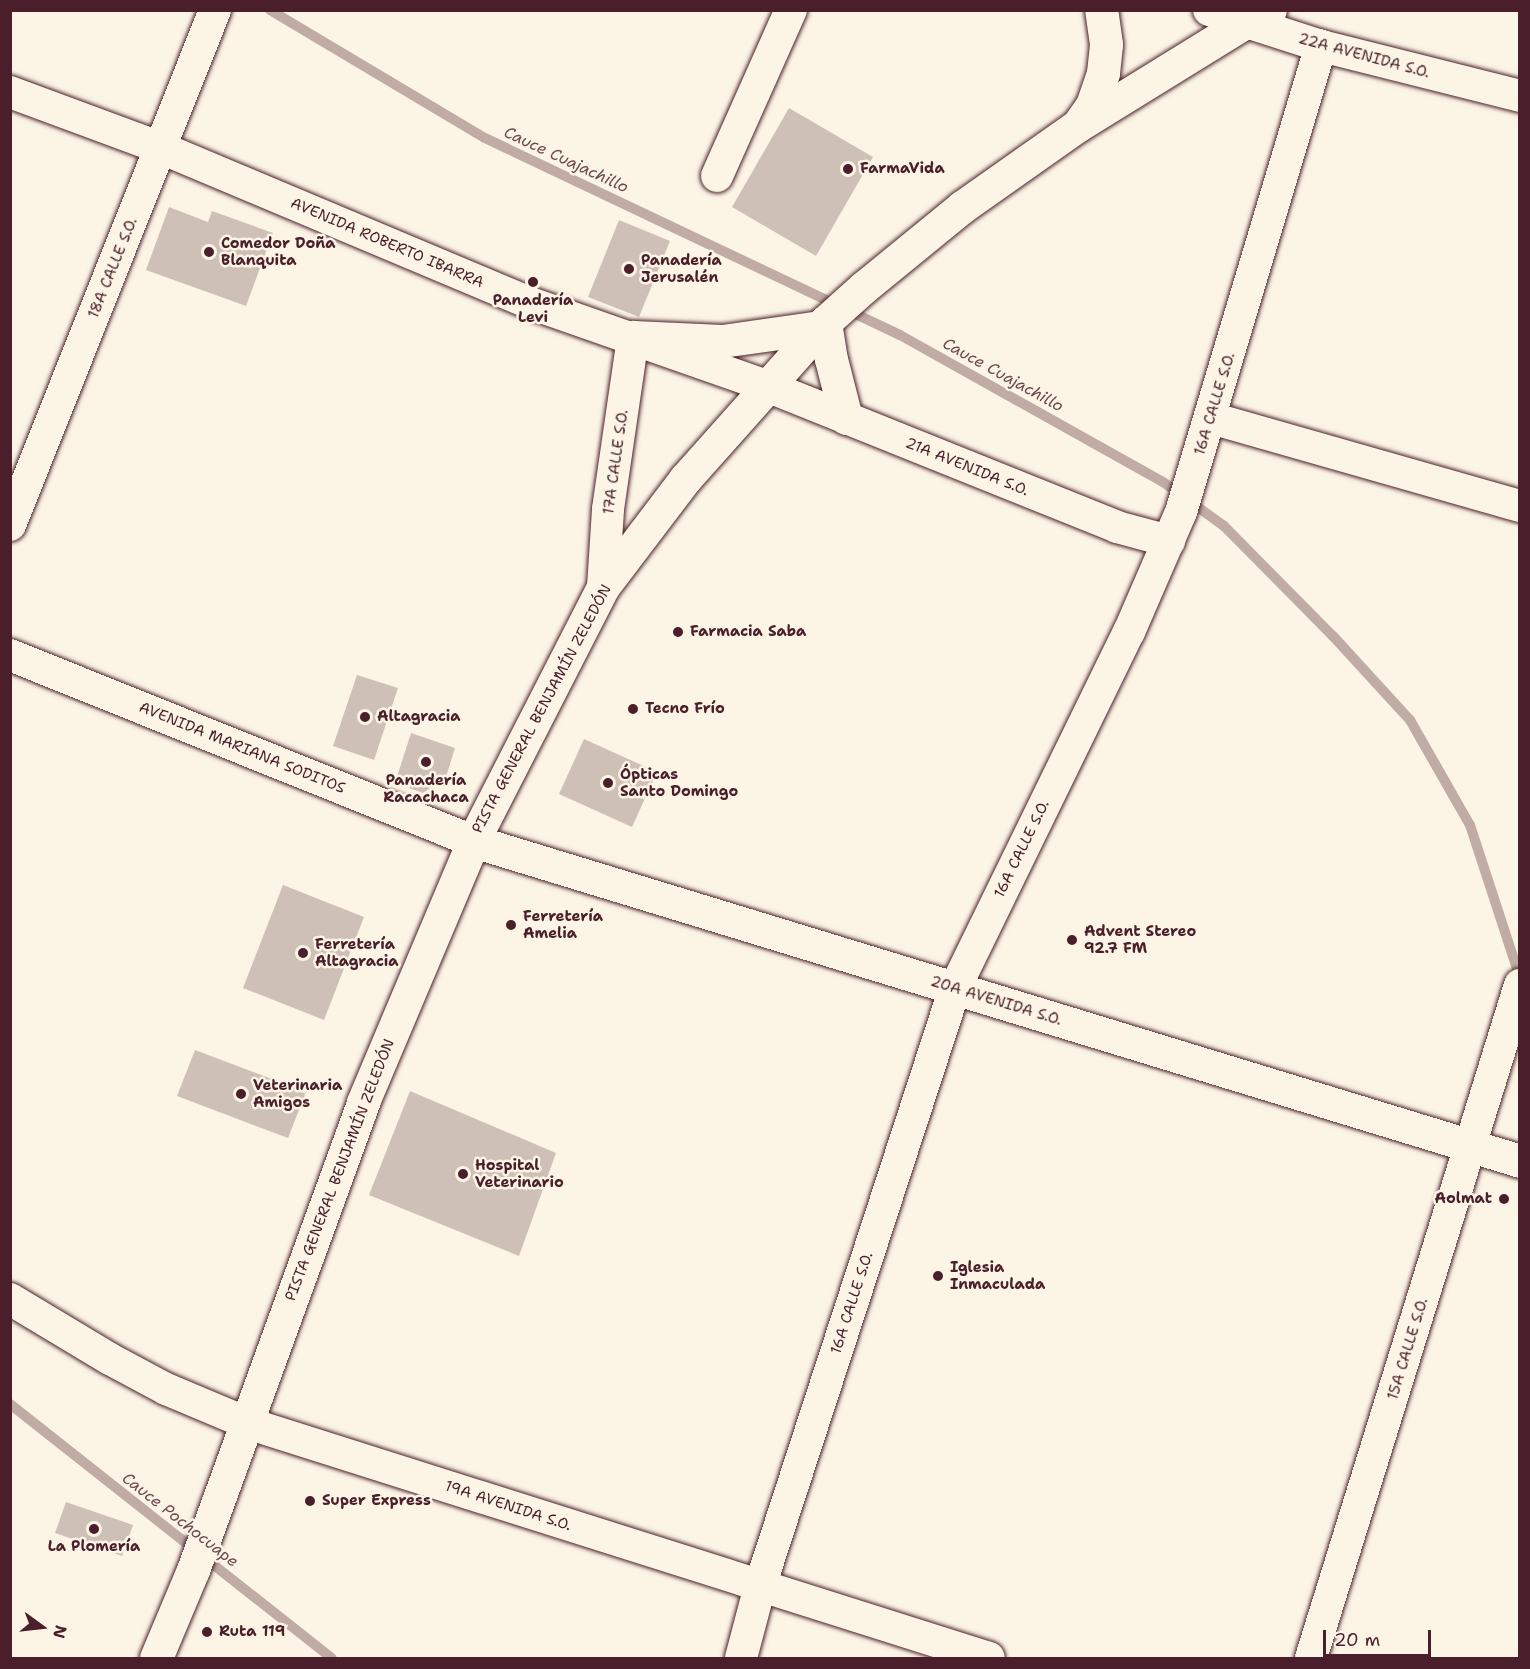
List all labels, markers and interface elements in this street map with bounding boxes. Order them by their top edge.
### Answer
street label: 22A AVENIDA S.O. [1296,30,1432,82]
water label: Cauce Cuajachillo [501,123,631,197]
place label: FarmaVida [860,160,945,178]
marker: FarmaVida [841,162,855,176]
street label: AVENIDA ROBERTO IBARRA [288,194,486,292]
street label: 18A CALLE S.O. [85,215,141,321]
place label: Comedor Doña Blanquita [221,234,336,269]
marker: Comedor Doña Blanquita [202,245,216,259]
place label: Panadería Jerusalén [641,251,722,286]
marker: Panadería Jerusalén [622,262,636,276]
marker: Panadería Levi [526,275,540,289]
place label: Panadería Levi [493,291,573,326]
water label: Cauce Cuajachillo [939,334,1067,416]
street label: 16A CALLE S.O. [1191,350,1239,458]
street label: 17A CALLE S.O. [600,408,632,516]
street label: 21A AVENIDA S.O. [903,434,1031,500]
street label: PISTA GENERAL BENJAMÍN ZELEDÓN [469,581,615,837]
place label: Farmacia Saba [690,623,806,641]
marker: Farmacia Saba [671,625,685,639]
street label: AVENIDA MARIANA SODITOS [136,698,348,798]
place label: Tecno Frío [645,700,725,718]
marker: Tecno Frío [626,702,640,716]
place label: Altagracia [377,708,460,726]
marker: Altagracia [358,710,372,724]
marker: Panadería Racachaca [419,755,433,769]
place label: Ópticas Santo Domingo [620,765,738,800]
place label: Panadería Racachaca [383,771,469,806]
marker: Ópticas Santo Domingo [601,776,615,790]
street label: 16A CALLE S.O. [991,797,1053,901]
place label: Ferretería Amelia [523,907,603,942]
marker: Ferretería Amelia [504,918,518,932]
place label: Advent Stereo 92.7 FM [1084,922,1196,957]
marker: Advent Stereo 92.7 FM [1065,933,1079,947]
place label: Ferretería Altagracia [315,935,398,970]
marker: Ferretería Altagracia [296,946,310,960]
street label: 20A AVENIDA S.O. [928,972,1064,1030]
street label: PISTA GENERAL BENJAMÍN ZELEDÓN [282,1036,398,1304]
place label: Veterinaria Amigos [253,1076,342,1111]
marker: Veterinaria Amigos [234,1087,248,1101]
place label: Hospital Veterinario [475,1156,564,1191]
marker: Hospital Veterinario [456,1167,470,1181]
place label: Aolmat [1434,1190,1492,1208]
marker: Aolmat [1497,1192,1511,1206]
street label: 16A CALLE S.O. [827,1250,877,1356]
place label: Iglesia Inmaculada [950,1258,1045,1293]
marker: Iglesia Inmaculada [931,1269,945,1283]
street label: 15A CALLE S.O. [1384,1296,1432,1402]
water label: Cauce Pochocuape [118,1469,242,1571]
street label: 19A AVENIDA S.O. [442,1477,574,1535]
place label: Super Express [322,1492,431,1510]
marker: Super Express [303,1494,317,1508]
marker: La Plomería [87,1522,101,1536]
place label: La Plomería [48,1538,140,1556]
north arrow [12,1597,72,1657]
scale bar [1326,1618,1434,1656]
text: N [48,1623,72,1641]
place label: Ruta 119 [219,1623,285,1641]
marker: Ruta 119 [200,1625,214,1639]
text: 20 m [1334,1628,1380,1652]

